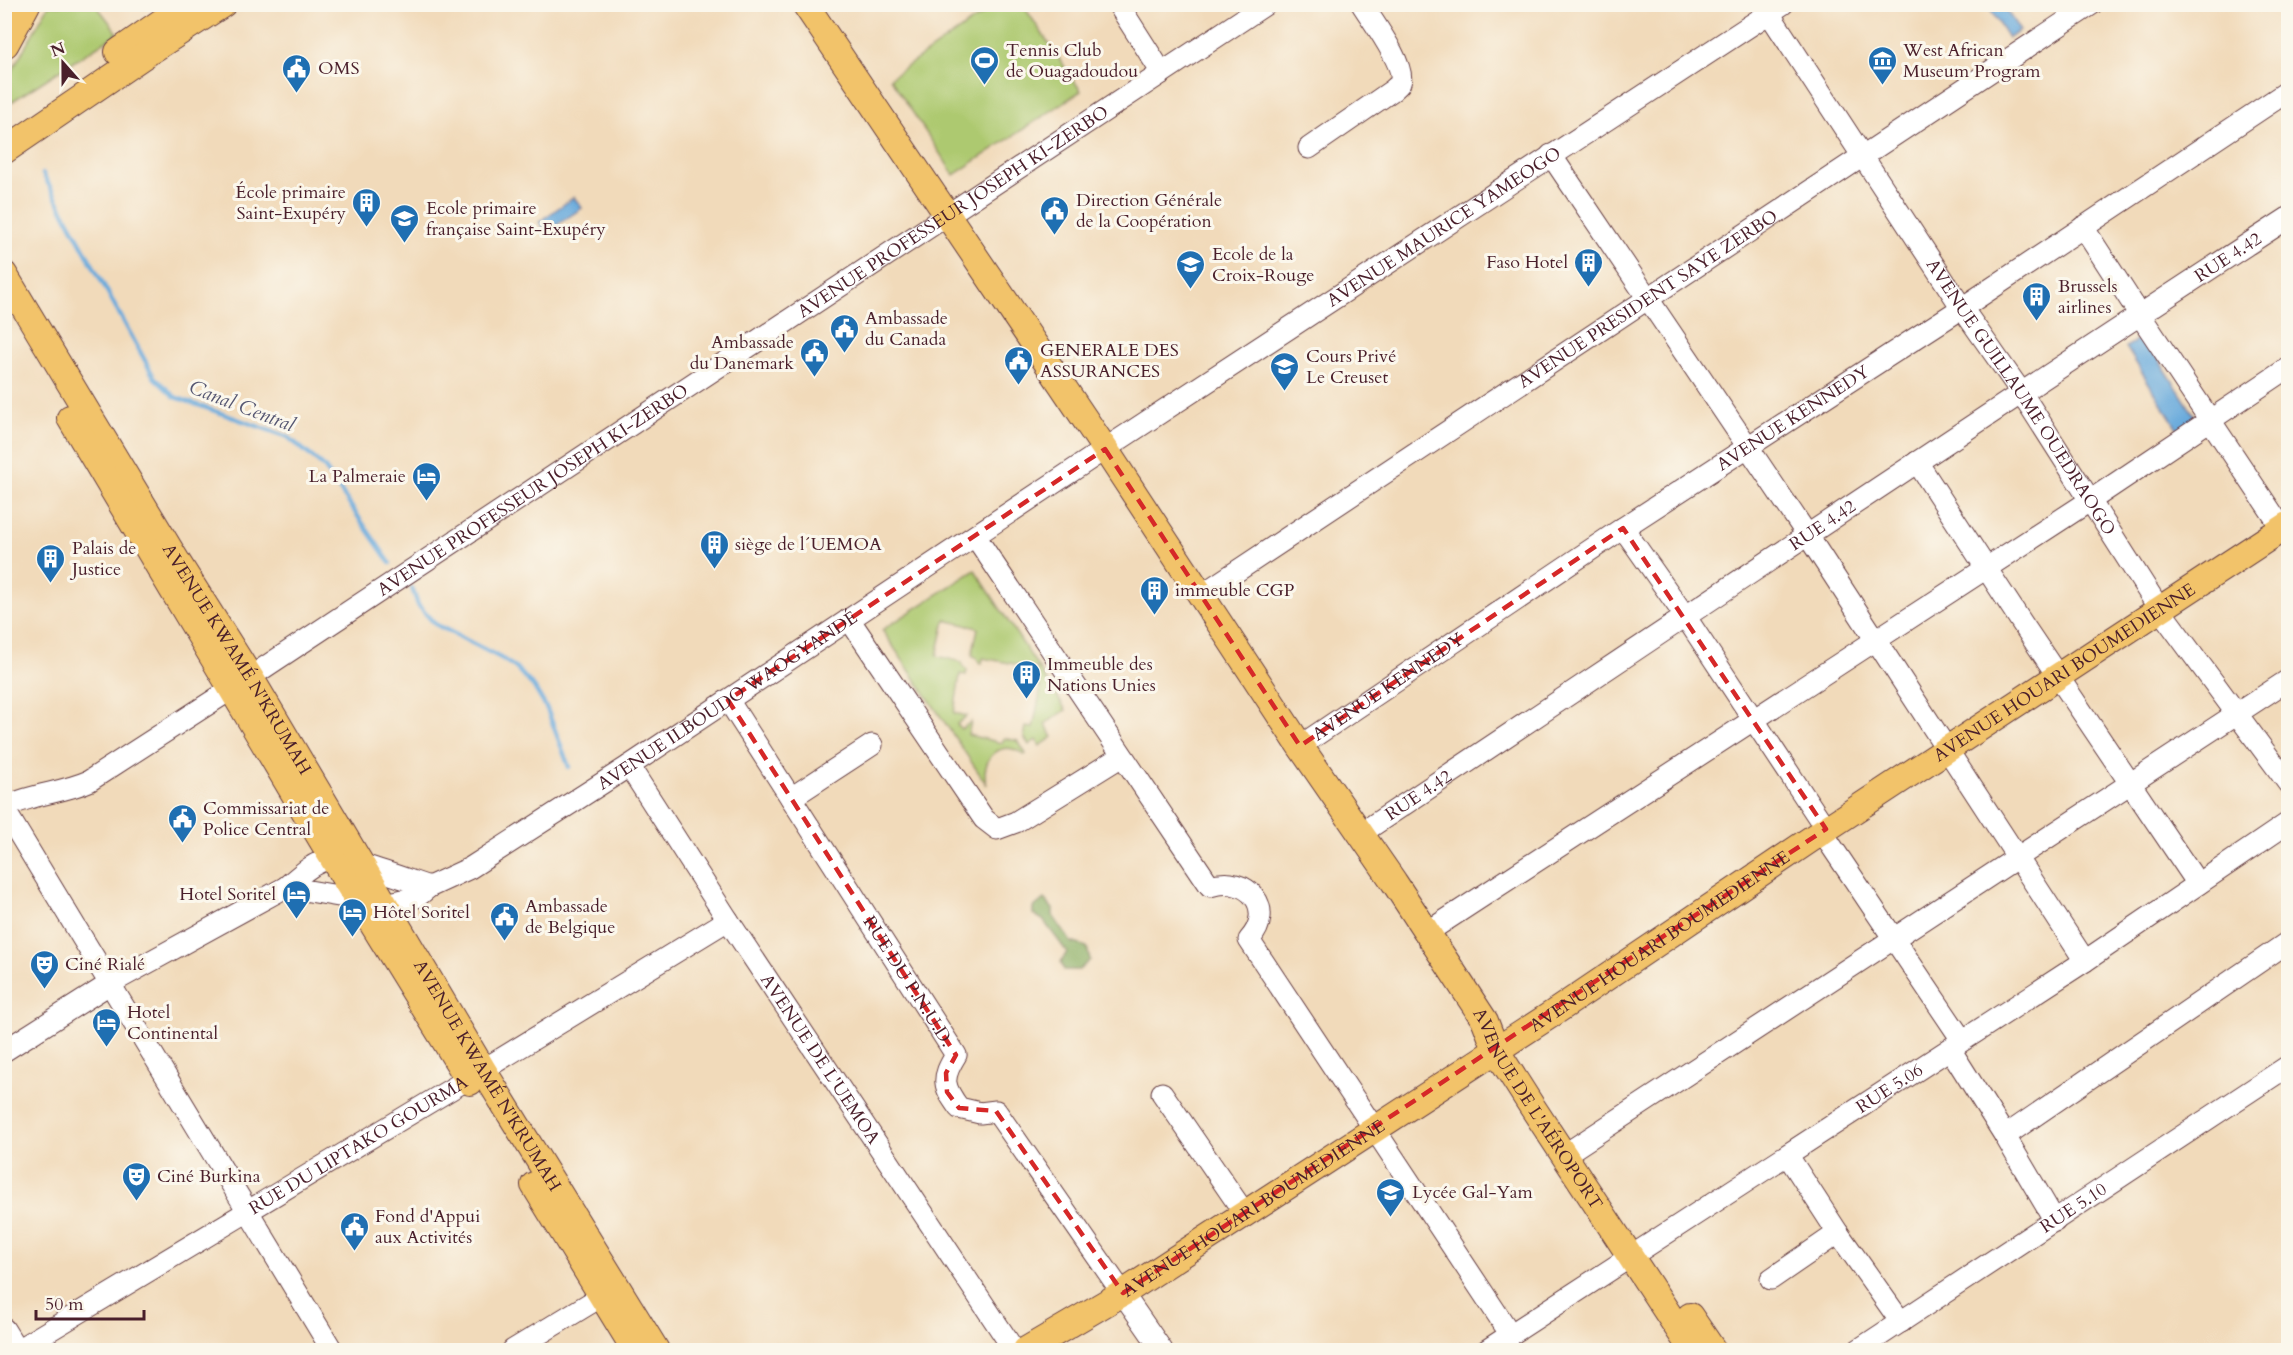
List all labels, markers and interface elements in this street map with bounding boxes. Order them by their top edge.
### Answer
north arrow [33,33,93,93]
text: N [48,37,69,63]
place label: Tennis Club de Ouagadoudou [1006,38,1138,84]
place label: West African Museum Program [1902,38,2041,84]
sports icon: Tennis Club de Ouagadoudou [969,44,1001,86]
museum icon: West African Museum Program [1866,44,1898,86]
public building icon: OMS [281,52,313,94]
place label: OMS [318,56,360,81]
street label: AVENUE PROFESSEUR JOSEPH KI-ZERBO [792,99,1113,324]
street label: AVENUE MAURICE YAMEOGO [1322,141,1566,313]
place label: École primaire Saint-Exupéry [235,180,346,226]
building icon: École primaire Saint-Exupéry [351,186,383,228]
place label: Direction Générale de la Coopération [1076,188,1222,234]
public building icon: Direction Générale de la Coopération [1039,194,1071,236]
place label: Ecole primaire française Saint-Exupéry [426,196,606,242]
school or university icon: Ecole primaire française Saint-Exupéry [389,202,421,244]
street label: AVENUE PRESIDENT SAYE ZERBO [1513,203,1783,394]
street label: RUE 4.42 [2189,226,2266,288]
place label: Ecole de la Croix-Rouge [1212,242,1314,288]
building icon: Faso Hotel [1573,246,1605,288]
school or university icon: Ecole de la Croix-Rouge [1175,248,1207,290]
place label: Faso Hotel [1486,250,1568,275]
street label: AVENUE GUILLAUME OUEDRAOGO [1920,254,2122,540]
place label: Brussels airlines [2058,274,2118,320]
building icon: Brussels airlines [2021,280,2053,322]
place label: Ambassade du Canada [865,306,948,352]
public building icon: Ambassade du Canada [828,312,860,354]
place label: Ambassade du Danemark [690,330,794,376]
public building icon: Ambassade du Danemark [799,336,831,378]
place label: GENERALE DES ASSURANCES [1040,338,1179,384]
public building icon: GENERALE DES ASSURANCES [1003,344,1035,386]
place label: Cours Privé Le Creuset [1306,344,1396,390]
school or university icon: Cours Privé Le Creuset [1269,350,1301,392]
street label: AVENUE KENNEDY [1711,359,1874,477]
water label: Canal Central [185,373,299,439]
street label: AVENUE PROFESSEUR JOSEPH KI-ZERBO [372,378,693,602]
hotel icon: La Palmeraie [411,460,443,502]
place label: La Palmeraie [309,464,406,489]
street label: RUE 4.42 [1784,494,1861,556]
building icon: siège de l´UEMOA [698,528,730,570]
place label: siège de l´UEMOA [735,532,882,557]
place label: Palais de Justice [69,536,136,582]
street label: AVENUE KWAMÉ N'KRUMAH [157,539,318,779]
building icon: Palais de Justice [35,542,67,584]
building icon: immeuble CGP [1138,574,1170,616]
street label: AVENUE HOUARI BOUMEDIENNE [1928,577,2200,768]
place label: immeuble CGP [1175,578,1295,603]
street label: AVENUE ILBOUDO WAOGYANDÉ [592,605,862,796]
street label: AVENUE KENNEDY [1307,626,1469,747]
place label: Immeuble des Nations Unies [1047,652,1156,698]
building icon: Immeuble des Nations Unies [1010,658,1042,700]
street label: RUE 4.42 [1380,764,1457,826]
place label: Commissariat de Police Central [203,796,330,842]
public building icon: Commissariat de Police Central [166,802,198,844]
street label: AVENUE HOUARI BOUMEDIENNE [1524,845,1795,1038]
hotel icon: Hotel Soritel [281,878,313,920]
place label: Hotel Soritel [179,882,276,907]
place label: Ambassade de Belgique [525,894,615,940]
hotel icon: Hôtel Soritel [336,896,368,938]
place label: Hôtel Soritel [373,900,470,925]
public building icon: Ambassade de Belgique [488,900,520,942]
street label: RUE DU P.N.U.D. [857,911,960,1051]
theatre icon: Ciné Rialé [28,948,60,990]
place label: Ciné Rialé [65,952,145,977]
street label: AVENUE KWAMÉ N'KRUMAH [408,955,567,1196]
street label: AVENUE DE L'UEMOA [755,969,886,1149]
place label: Hotel Continental [127,1000,219,1046]
street label: AVENUE DE L'AÉROPORT [1467,1003,1609,1214]
hotel icon: Hotel Continental [90,1006,122,1048]
street label: RUE 5.06 [1851,1057,1928,1119]
street label: RUE DU LIPTAKO GOURMA [244,1069,473,1221]
street label: AVENUE HOUARI BOUMEDIENNE [1117,1113,1390,1303]
theatre icon: Ciné Burkina [120,1160,152,1202]
place label: Ciné Burkina [157,1164,261,1189]
school or university icon: Lycée Gal-Yam [1375,1176,1407,1218]
street label: RUE 5.10 [2035,1177,2112,1239]
place label: Lycée Gal-Yam [1412,1180,1534,1205]
place label: Fond d'Appui aux Activités [375,1204,480,1250]
public building icon: Fond d'Appui aux Activités [338,1210,370,1252]
scale bar [36,1283,144,1321]
text: 50 m [45,1292,84,1317]

